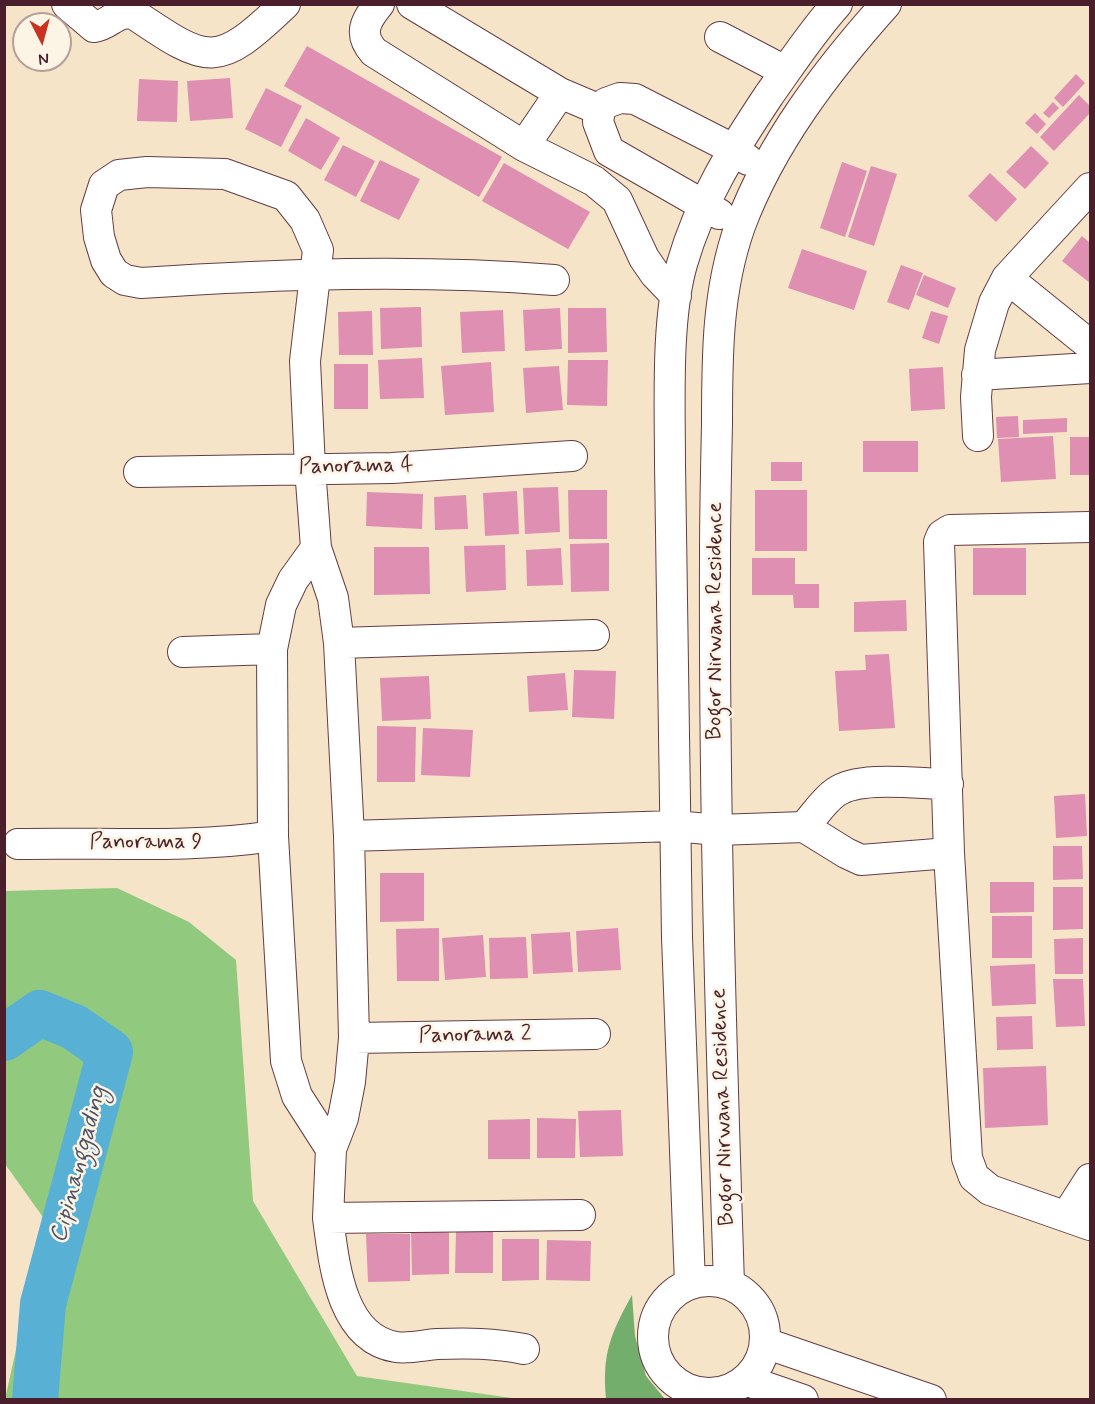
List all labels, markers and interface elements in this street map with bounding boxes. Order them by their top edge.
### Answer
north arrow [12,12,72,72]
text: N [37,47,50,69]
street label: Panorama 4 [298,453,414,481]
street label: Bogor Nirwana Residence [703,502,729,740]
street label: Panorama 9 [90,830,202,856]
street label: Bogor Nirwana Residence [707,988,741,1226]
street label: Panorama 2 [418,1022,532,1050]
water label: Cipinanggading [45,1084,115,1246]

